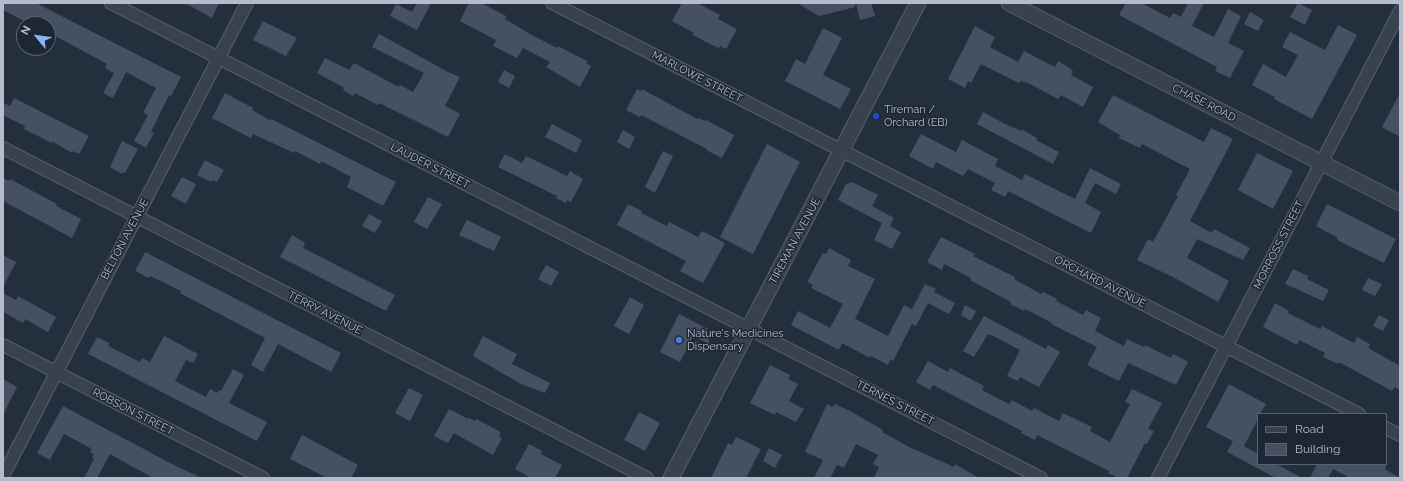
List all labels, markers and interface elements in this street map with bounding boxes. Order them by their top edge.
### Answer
north arrow [16,16,56,56]
text: N [18,24,34,37]
street label: MARLOWE STREET [649,48,745,106]
street label: CHASE ROAD [1170,81,1238,125]
place label: Tireman / Orchard (EB) [884,103,948,129]
marker: Tireman / Orchard (EB) [871,111,881,121]
street label: LAUDER STREET [388,140,472,192]
street label: TIREMAN AVENUE [767,195,823,287]
street label: BELTON AVENUE [98,196,152,282]
street label: MORROSS STREET [1251,199,1307,291]
street label: ORCHARD AVENUE [1052,253,1148,311]
street label: TERRY AVENUE [286,289,364,337]
place label: Nature's Medicines Dispensary [687,327,784,353]
marker: Nature's Medicines Dispensary [674,335,684,345]
street label: TERNES STREET [854,378,936,428]
street label: ROBSON STREET [90,386,176,438]
legend [1257,413,1387,465]
text: Road [1295,422,1324,436]
text: Building [1295,442,1341,456]

